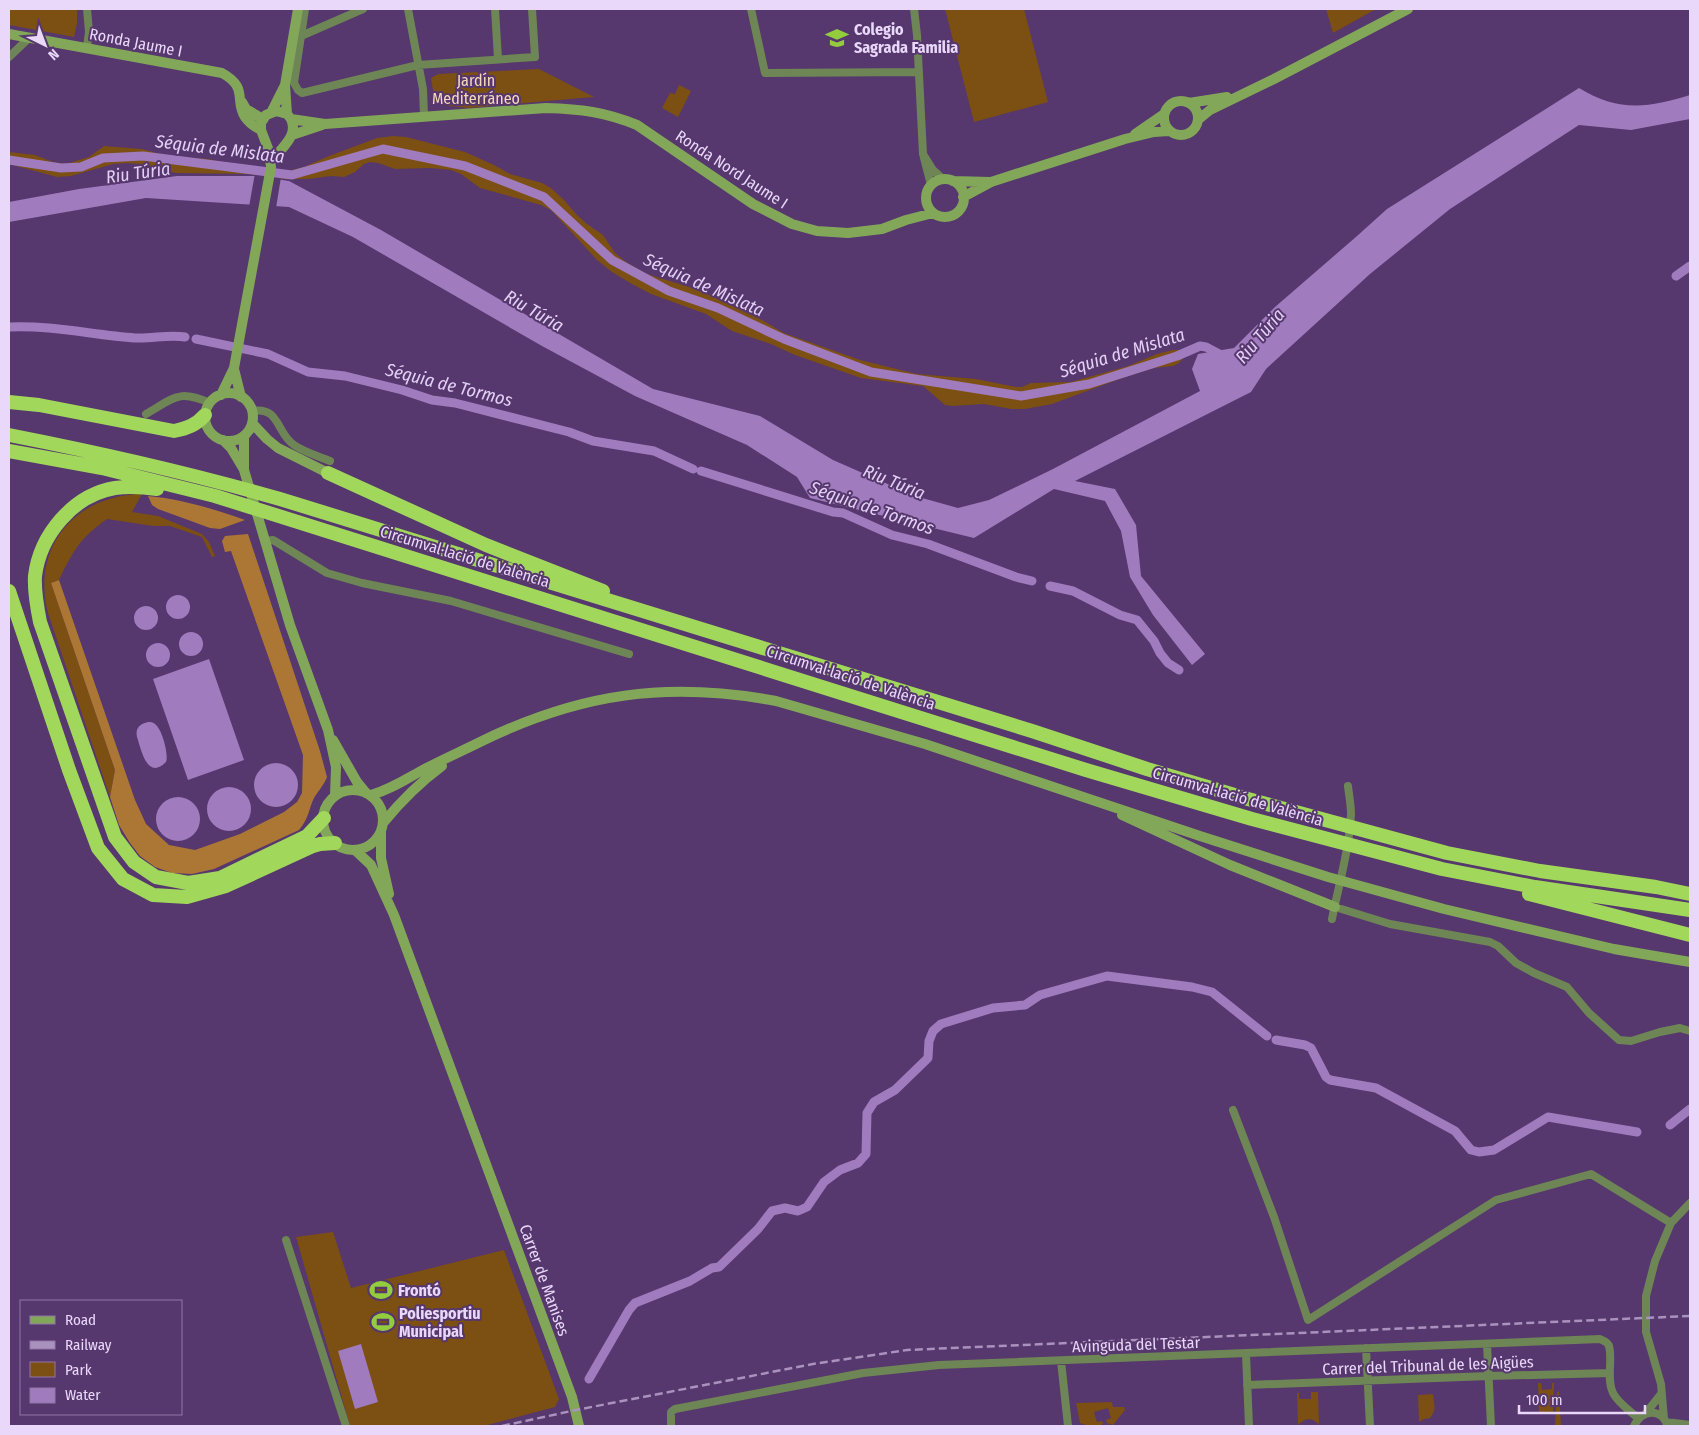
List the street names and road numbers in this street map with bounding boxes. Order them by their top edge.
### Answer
street label: Ronda Jaume I [88,24,184,61]
street label: Ronda Nord Jaume I [672,126,791,213]
street label: Circumval·lació de València [378,522,552,591]
street label: Circumval·lació de València [764,641,938,714]
street label: Circumval·lació de València [1151,763,1325,830]
street label: Carrer de Manises [516,1222,574,1339]
street label: Avinguda del Testar [1072,1333,1201,1356]
street label: Carrer del Tribunal de les Aigües [1322,1352,1534,1379]

